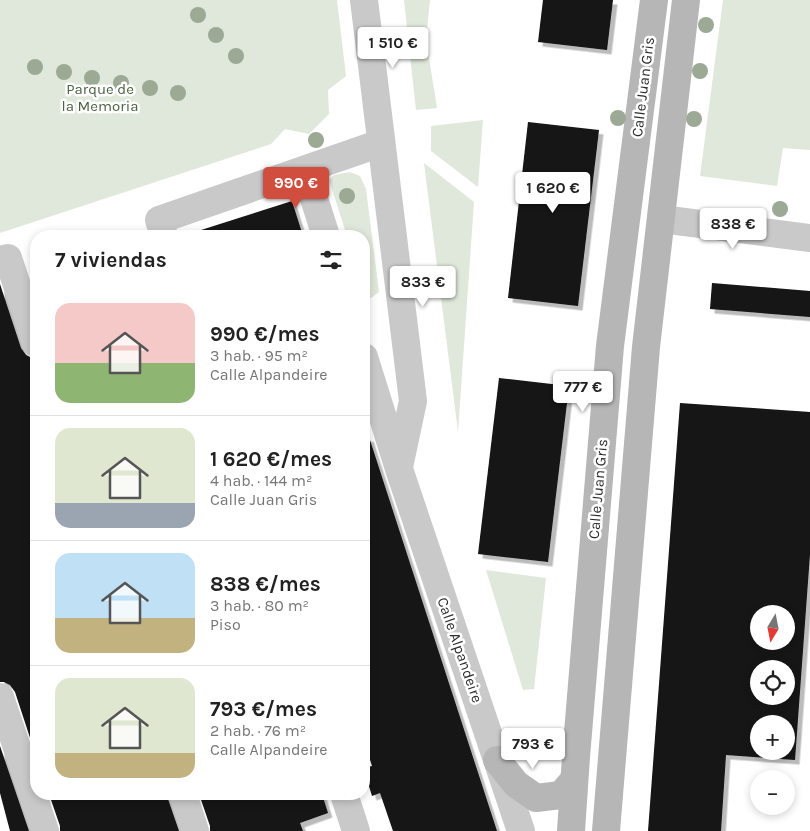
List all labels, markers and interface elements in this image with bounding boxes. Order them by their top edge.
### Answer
pin: 1 510 € [347,27,439,69]
text: 1 510 € [368,33,418,52]
street label: Calle Juan Gris [628,36,658,138]
park label: Parque de la Memoria [62,80,138,115]
pin: 990 € [261,166,331,209]
pin: 1 620 € [507,172,599,214]
text: 990 € [274,173,318,192]
text: 1 620 € [526,178,580,197]
pin: 838 € [698,208,768,250]
text: 838 € [711,214,755,233]
icon: filters [317,246,345,274]
text: 7 viviendas [55,248,167,272]
pin: 833 € [388,266,458,308]
text: 833 € [401,272,445,291]
text: 990 €/mes [210,322,320,346]
icon: home [95,323,155,383]
text: 3 hab. · 95 m² [210,346,308,365]
text: Calle Alpandeire [210,365,328,384]
pin: 777 € [548,370,618,413]
text: 777 € [564,377,602,396]
street label: Calle Juan Gris [585,438,611,540]
text: 1 620 €/mes [210,447,332,471]
icon: home [95,448,155,508]
text: 4 hab. · 144 m² [210,471,312,490]
text: Calle Juan Gris [210,490,317,509]
text: 838 €/mes [210,572,321,596]
icon: home [95,573,155,633]
street label: Calle Alpandeire [434,595,486,705]
text: 3 hab. · 80 m² [210,596,309,615]
north arrow [750,605,795,650]
map controls [750,605,795,815]
text: Piso [210,615,241,634]
button: locate [750,660,795,705]
text: 793 €/mes [210,697,317,721]
icon: home [95,698,155,758]
button: + [750,715,795,760]
text: 2 hab. · 76 m² [210,721,306,740]
pin: 793 € [498,728,568,770]
text: 793 € [512,734,554,753]
text: Calle Alpandeire [210,740,328,759]
button: − [750,770,795,815]

